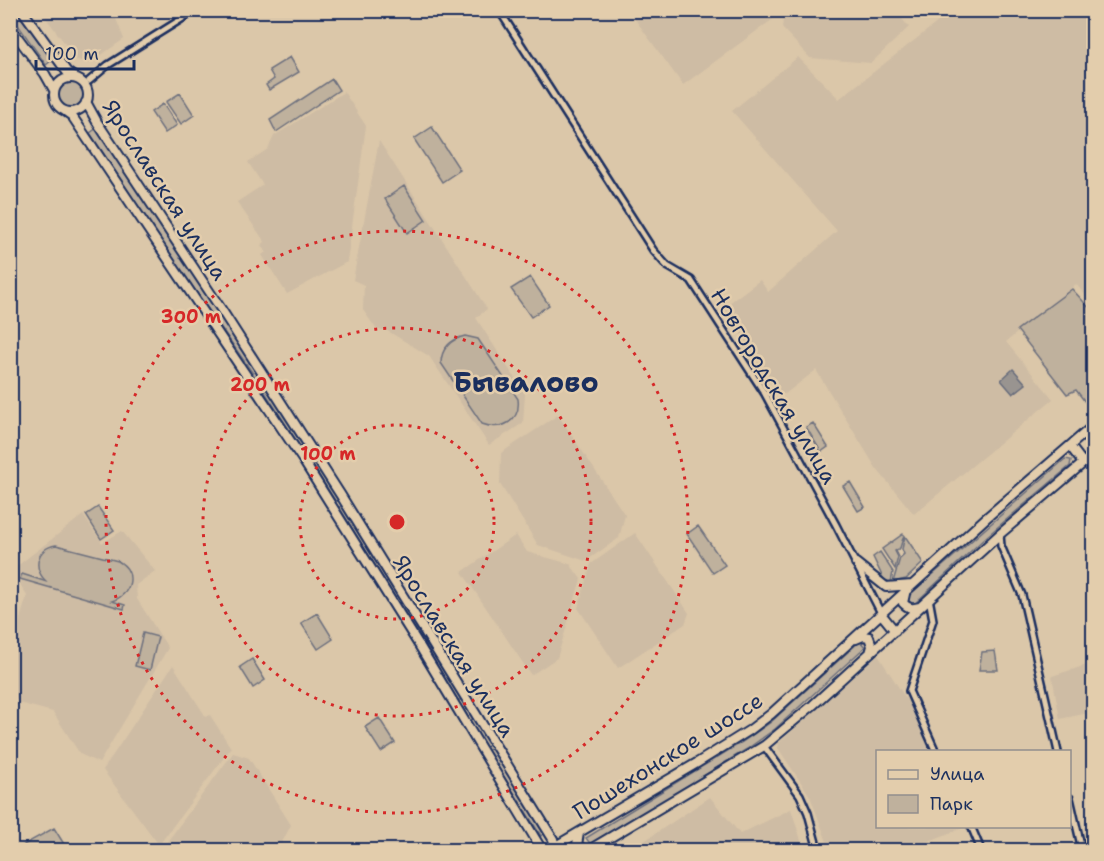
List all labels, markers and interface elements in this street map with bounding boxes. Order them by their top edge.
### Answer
scale bar [36,33,134,71]
text: 100 m [45,42,99,66]
street label: Ярославская улица [96,94,234,286]
street label: Новгородская улица [704,283,844,490]
text: 300 m [161,305,222,329]
district label: Бывалово [453,363,599,401]
text: 200 m [230,373,291,397]
text: 100 m [300,442,356,466]
centre of rings [387,512,407,532]
street label: Ярославская улица [386,549,522,743]
street label: Пошехонское шоссе [568,686,768,826]
legend [876,750,1071,828]
text: Улица [930,762,984,786]
text: Парк [930,792,973,816]

